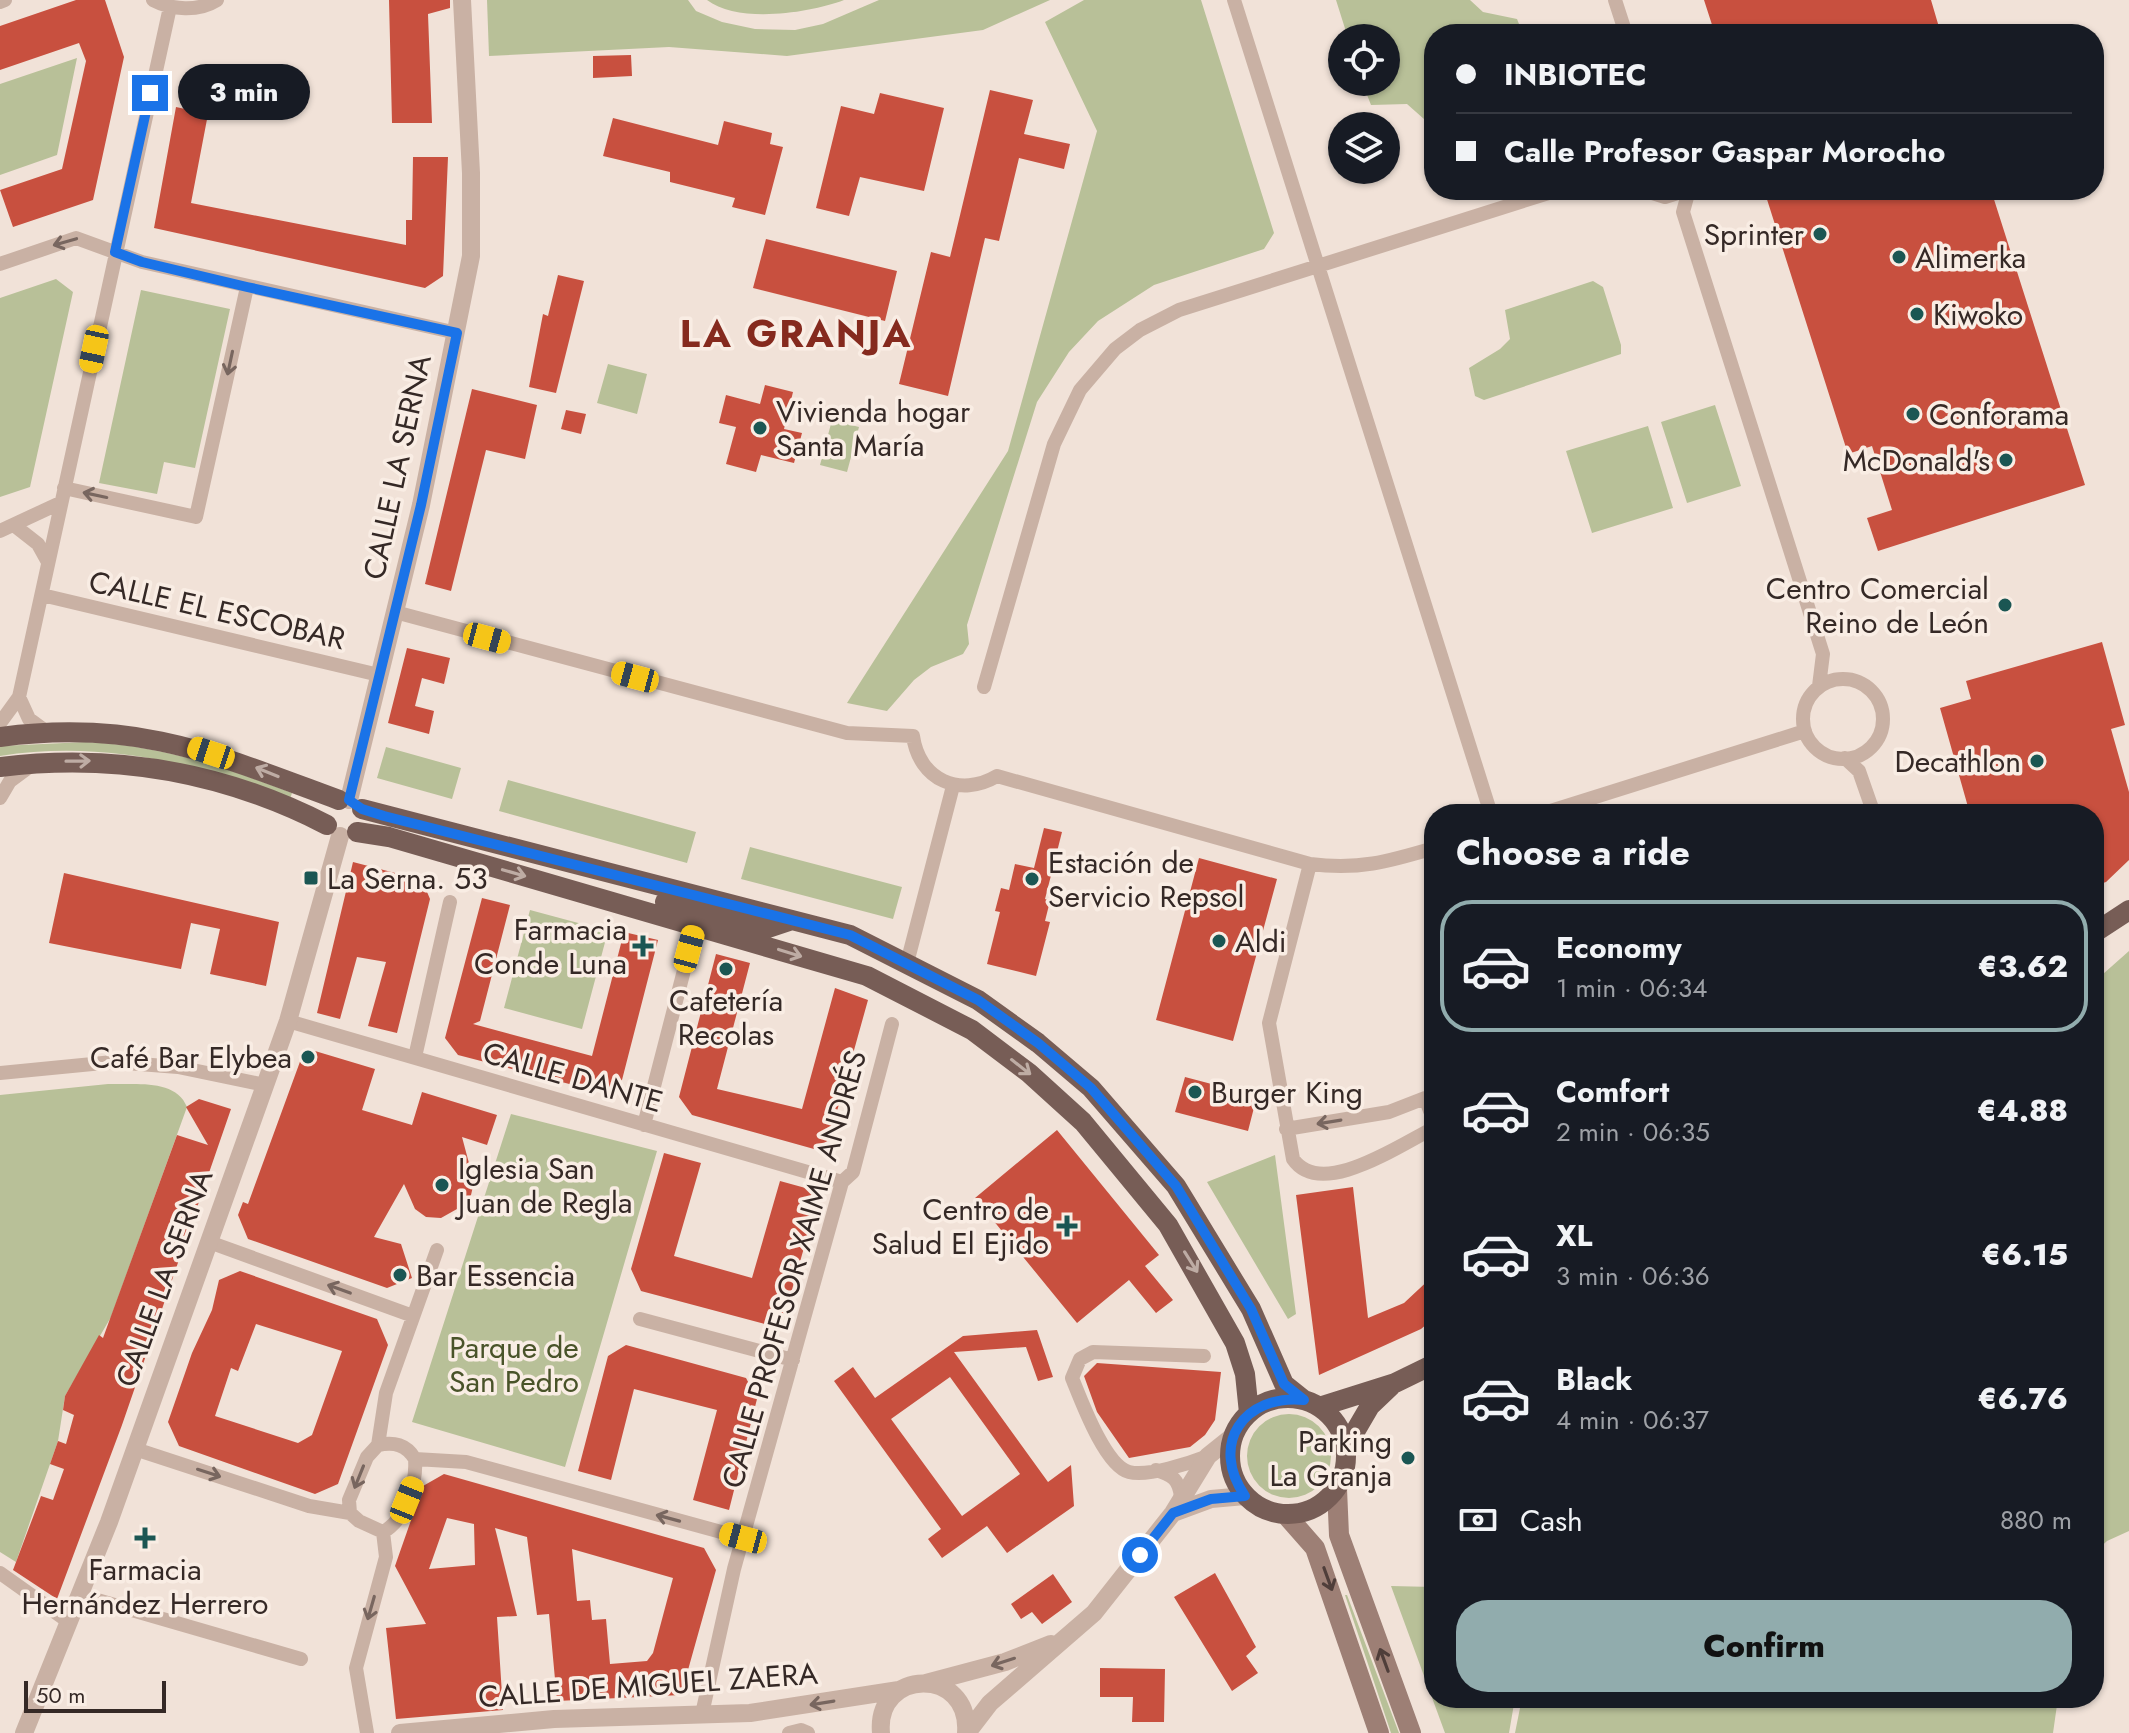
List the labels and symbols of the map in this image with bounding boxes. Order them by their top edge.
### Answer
callout: 3 min [178,65,310,121]
route end [132,75,168,111]
place label: Sprinter [1704,213,1805,256]
marker: Sprinter [1811,225,1829,243]
one-way arrow [52,236,78,251]
place label: Alimerka [1915,236,2026,279]
marker: Alimerka [1890,248,1908,266]
place label: Kiwoko [1933,293,2023,336]
marker: Kiwoko [1908,305,1926,323]
district label: LA GRANJA [680,306,912,361]
car [77,323,111,375]
one-way arrow [222,350,237,376]
street label: CALLE LA SERNA [352,351,442,583]
place label: Vivienda hogar Santa María [776,390,971,467]
place label: Conforama [1929,393,2069,436]
marker: Conforama [1904,405,1922,423]
marker: Vivienda hogar Santa María [751,419,769,437]
place label: McDonald's [1843,439,1990,482]
marker: McDonald's [1997,451,2015,469]
one-way arrow [83,487,108,502]
street label: CALLE EL ESCOBAR [85,560,349,660]
place label: Centro Comercial Reino de León [1766,567,1989,644]
marker: Centro Comercial Reino de León [1996,596,2014,614]
car [461,620,513,656]
car [609,659,661,695]
car [184,734,238,772]
place label: Decathlon [1894,740,2021,783]
marker: Decathlon [2028,752,2046,770]
one-way arrow [64,753,91,768]
one-way arrow [255,763,280,778]
place label: Estación de Servicio Repsol [1048,841,1244,918]
place label: La Serna. 53 [327,857,488,900]
one-way arrow [500,866,526,881]
marker: La Serna. 53 [302,869,320,887]
marker: Estación de Servicio Repsol [1023,870,1041,888]
place label: Farmacia Conde Luna [474,908,627,985]
place label: Aldi [1235,920,1287,963]
car [671,923,707,975]
marker: Aldi [1210,932,1228,950]
marker: Farmacia Conde Luna [634,937,652,955]
one-way arrow [777,946,803,961]
marker: Cafetería Recolas [717,960,735,978]
place label: Cafetería Recolas [669,979,783,1056]
street label: CALLE DANTE [478,1031,668,1123]
place label: Café Bar Elybea [90,1036,292,1079]
street label: CALLE PROFESOR XAIME ANDRÉS [711,1045,877,1493]
marker: Café Bar Elybea [299,1048,317,1066]
one-way arrow [1010,1058,1031,1075]
place label: Burger King [1211,1071,1363,1114]
marker: Burger King [1186,1083,1204,1101]
one-way arrow [1317,1115,1342,1130]
place label: Iglesia San Juan de Regla [454,1147,632,1224]
street label: CALLE LA SERNA [105,1163,223,1393]
marker: Iglesia San Juan de Regla [433,1176,451,1194]
place label: Centro de Salud El Ejido [872,1188,1049,1265]
marker: Centro de Salud El Ejido [1056,1215,1078,1237]
one-way arrow [1183,1250,1199,1273]
place label: Bar Essencia [416,1254,575,1297]
marker: Bar Essencia [391,1266,409,1284]
one-way arrow [327,1281,352,1296]
park label: Parque de San Pedro [449,1326,579,1403]
place label: Parking La Granja [1269,1420,1392,1497]
marker: Parking La Granja [1399,1449,1417,1467]
one-way arrow [350,1464,365,1489]
one-way arrow [196,1467,221,1482]
car [387,1473,427,1527]
one-way arrow [655,1509,681,1524]
car [717,1520,769,1556]
marker: Farmacia Hernández Herrero [136,1529,154,1547]
route start [1122,1537,1158,1573]
place label: Farmacia Hernández Herrero [22,1548,268,1625]
one-way arrow [1322,1566,1336,1591]
one-way arrow [363,1594,378,1620]
one-way arrow [1376,1648,1390,1673]
street label: CALLE DE MIGUEL ZAERA [477,1652,819,1718]
one-way arrow [991,1655,1016,1670]
scale bar [24,1677,166,1713]
one-way arrow [810,1696,835,1711]

